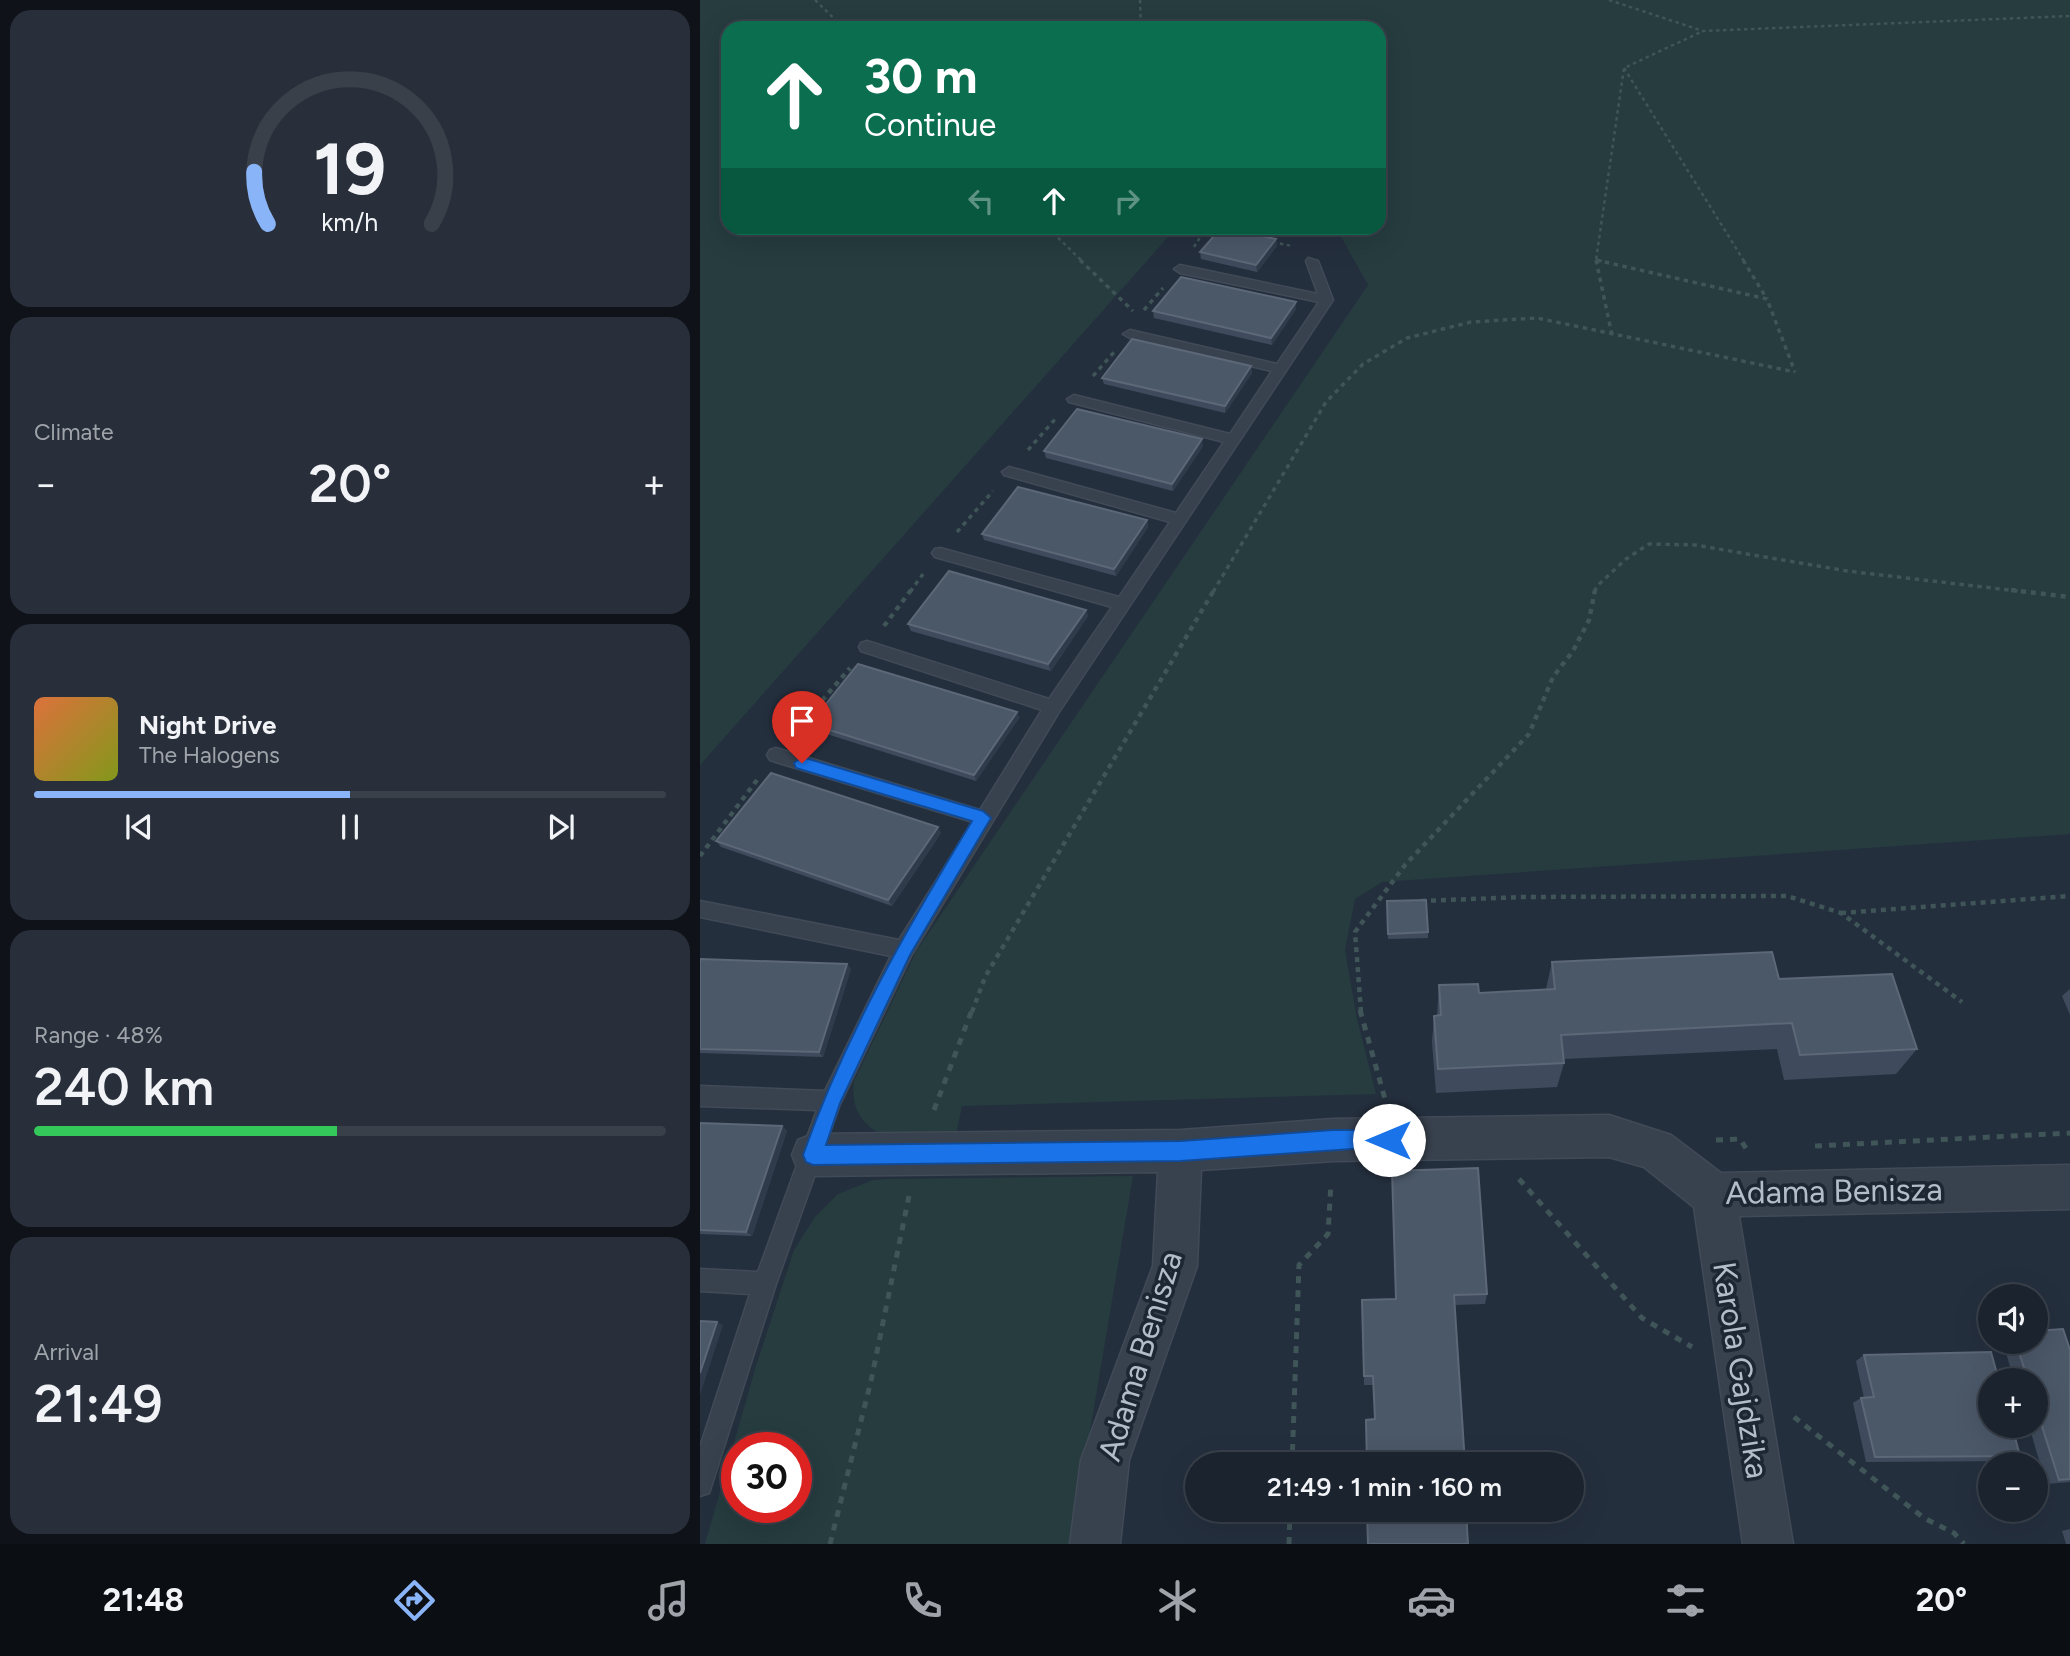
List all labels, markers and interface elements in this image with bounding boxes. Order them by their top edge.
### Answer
text: 30 m [864,46,977,105]
icon: ahead [749,49,840,140]
text: Continue [864,106,996,144]
text: 19 [314,126,386,213]
icon: left [962,182,1000,220]
icon: ahead [1035,182,1073,220]
icon: right [1108,182,1146,220]
text: km/h [321,207,379,237]
text: Climate [34,418,113,446]
text: 20° [309,453,391,515]
text: − [34,461,58,507]
text: + [642,461,666,507]
pin [772,691,832,763]
icon: arrive [783,702,821,740]
text: Night Drive [139,709,276,741]
text: The Halogens [139,741,280,769]
icon: previous [120,808,158,846]
icon: pause [331,808,369,846]
icon: next [542,808,580,846]
text: Range · 48% [34,1021,163,1049]
text: 240 km [34,1056,214,1118]
position arrow [1352,1103,1426,1177]
street label: Adama Benisza [1725,1170,1943,1212]
street label: Adama Benisza [1090,1247,1190,1465]
street label: Karola Gajdzika [1705,1259,1777,1481]
map controls [1978,1284,2048,1522]
button: sound [1978,1284,2048,1354]
text: Arrival [34,1338,99,1366]
button: + [1978,1368,2048,1438]
text: 21:49 [34,1373,163,1435]
speed limit sign: 30 [721,1432,812,1523]
button: − [1978,1452,2048,1522]
text: 21:49 · 1 min · 160 m [1267,1471,1502,1503]
icon: directions [390,1576,439,1625]
icon: music [644,1576,693,1625]
icon: phone [898,1576,947,1625]
icon: climate [1153,1576,1202,1625]
icon: car [1407,1576,1456,1625]
icon: filters [1661,1576,1710,1625]
text: 21:48 [103,1581,184,1619]
text: 20° [1916,1581,1967,1619]

